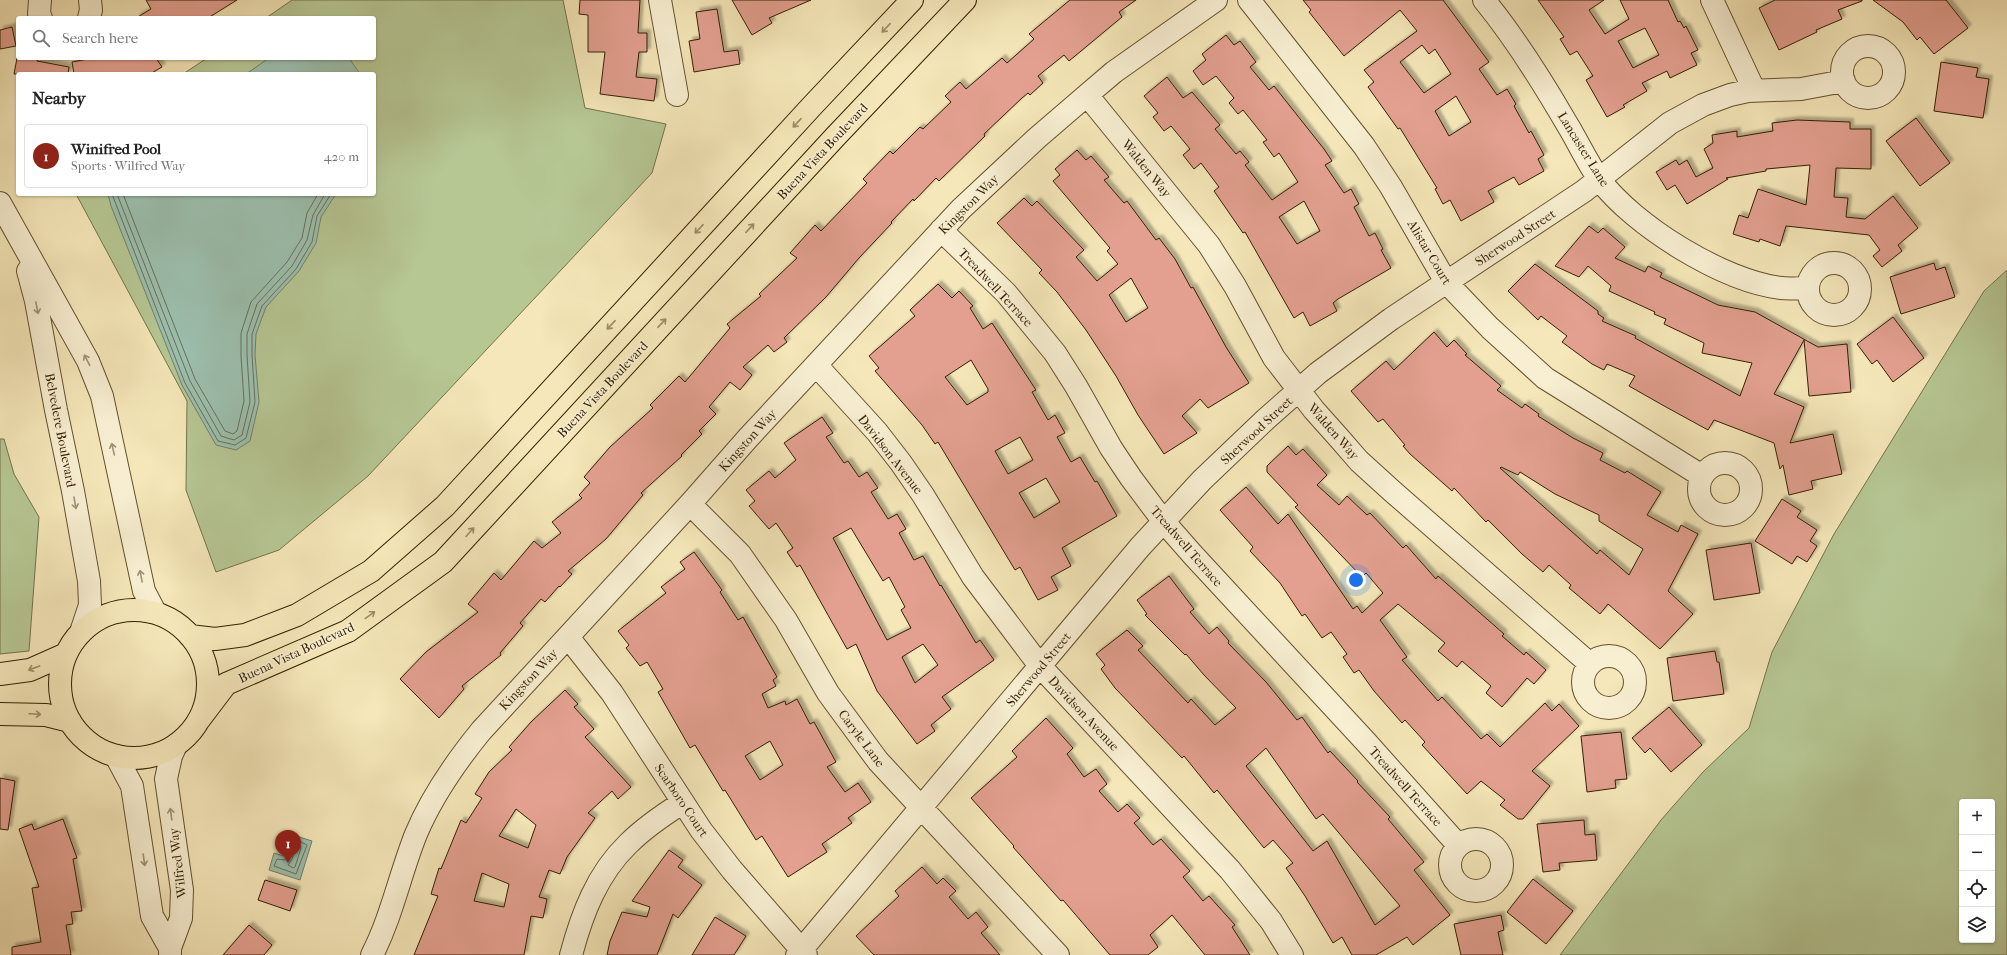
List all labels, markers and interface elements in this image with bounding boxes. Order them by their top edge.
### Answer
search box [16,16,376,60]
one-way arrow [881,23,890,33]
icon: search [30,27,52,49]
text: Search here [62,29,138,47]
text: Nearby [32,88,86,108]
street label: Buena Vista Boulevard [774,99,871,203]
street label: Lancaster Lane [1555,109,1613,190]
one-way arrow [792,118,801,128]
street label: Walden Way [1118,136,1175,201]
text: Winifred Pool [71,140,161,158]
text: 1 [44,149,48,164]
text: 420 m [324,149,359,164]
text: Sports · Wilfred Way [71,158,185,173]
street label: Kingston Way [935,170,1002,237]
street label: Sherwood Street [1472,206,1559,269]
street label: Alistar Court [1404,216,1455,287]
one-way arrow [746,223,755,233]
one-way arrow [694,224,704,234]
street label: Treadwell Terrace [955,245,1036,330]
one-way arrow [34,301,42,314]
one-way arrow [657,318,667,328]
one-way arrow [607,320,616,330]
street label: Buena Vista Boulevard [554,337,651,441]
one-way arrow [83,354,90,366]
street label: Belvedere Boulevard [42,372,79,489]
street label: Sherwood Street [1217,393,1296,467]
street label: Walden Way [1304,399,1363,463]
street label: Kingston Way [715,405,780,475]
street label: Davidson Avenue [855,412,927,497]
one-way arrow [109,443,117,456]
one-way arrow [72,496,80,509]
street label: Treadwell Terrace [1148,503,1226,590]
one-way arrow [465,528,474,538]
one-way arrow [137,570,145,583]
your location [1346,570,1366,590]
one-way arrow [365,611,376,619]
street label: Buena Vista Boulevard [236,619,357,686]
street label: Sherwood Street [1003,629,1074,710]
street label: Kingston Way [496,645,561,713]
one-way arrow [28,665,41,672]
street label: Davidson Avenue [1045,673,1122,754]
street label: Caryle Lane [835,707,888,770]
one-way arrow [28,711,41,718]
street label: Treadwell Terrace [1366,743,1446,830]
street label: Scarboro Court [652,761,712,840]
map controls [1959,799,1995,943]
button: + [1959,799,1995,835]
one-way arrow [167,808,175,821]
street label: Wilfred Way [166,826,189,900]
pin: 1 [275,830,301,863]
button: − [1959,835,1995,871]
one-way arrow [140,853,148,866]
button: locate [1959,871,1995,907]
button: layers [1959,907,1995,943]

